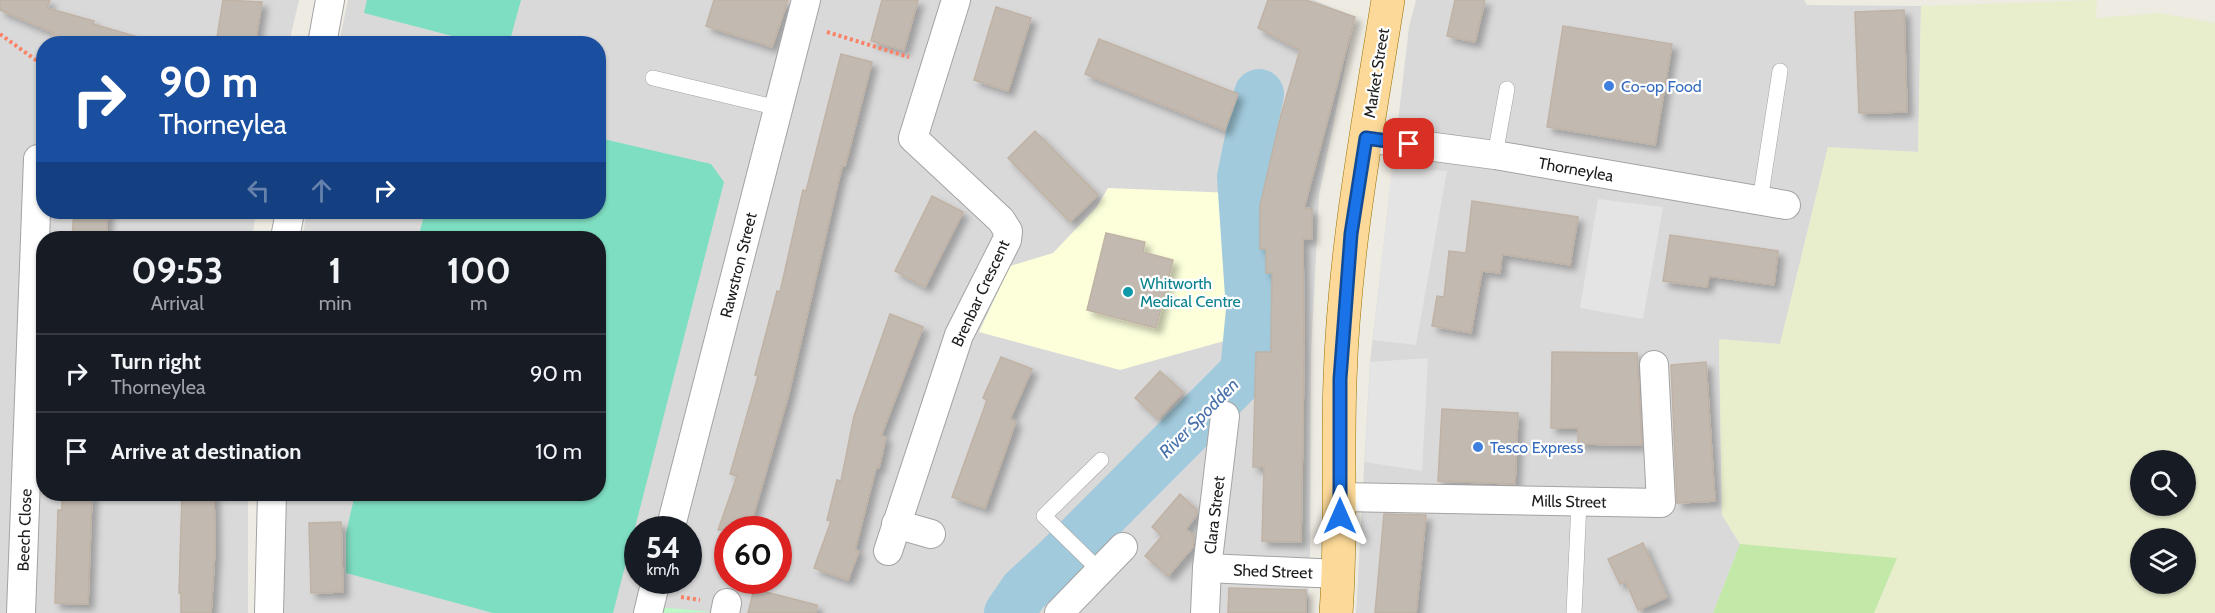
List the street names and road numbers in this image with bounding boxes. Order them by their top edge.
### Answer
street label: Market Street [1360,26,1393,119]
street label: Thorneylea [1537,154,1615,185]
street label: Rawstron Street [716,210,761,320]
street label: Brenbar Crescent [947,236,1014,350]
street label: Clara Street [1200,474,1229,555]
street label: Beech Close [14,488,35,572]
street label: Mills Street [1531,491,1607,512]
street label: Shed Street [1233,561,1314,582]

